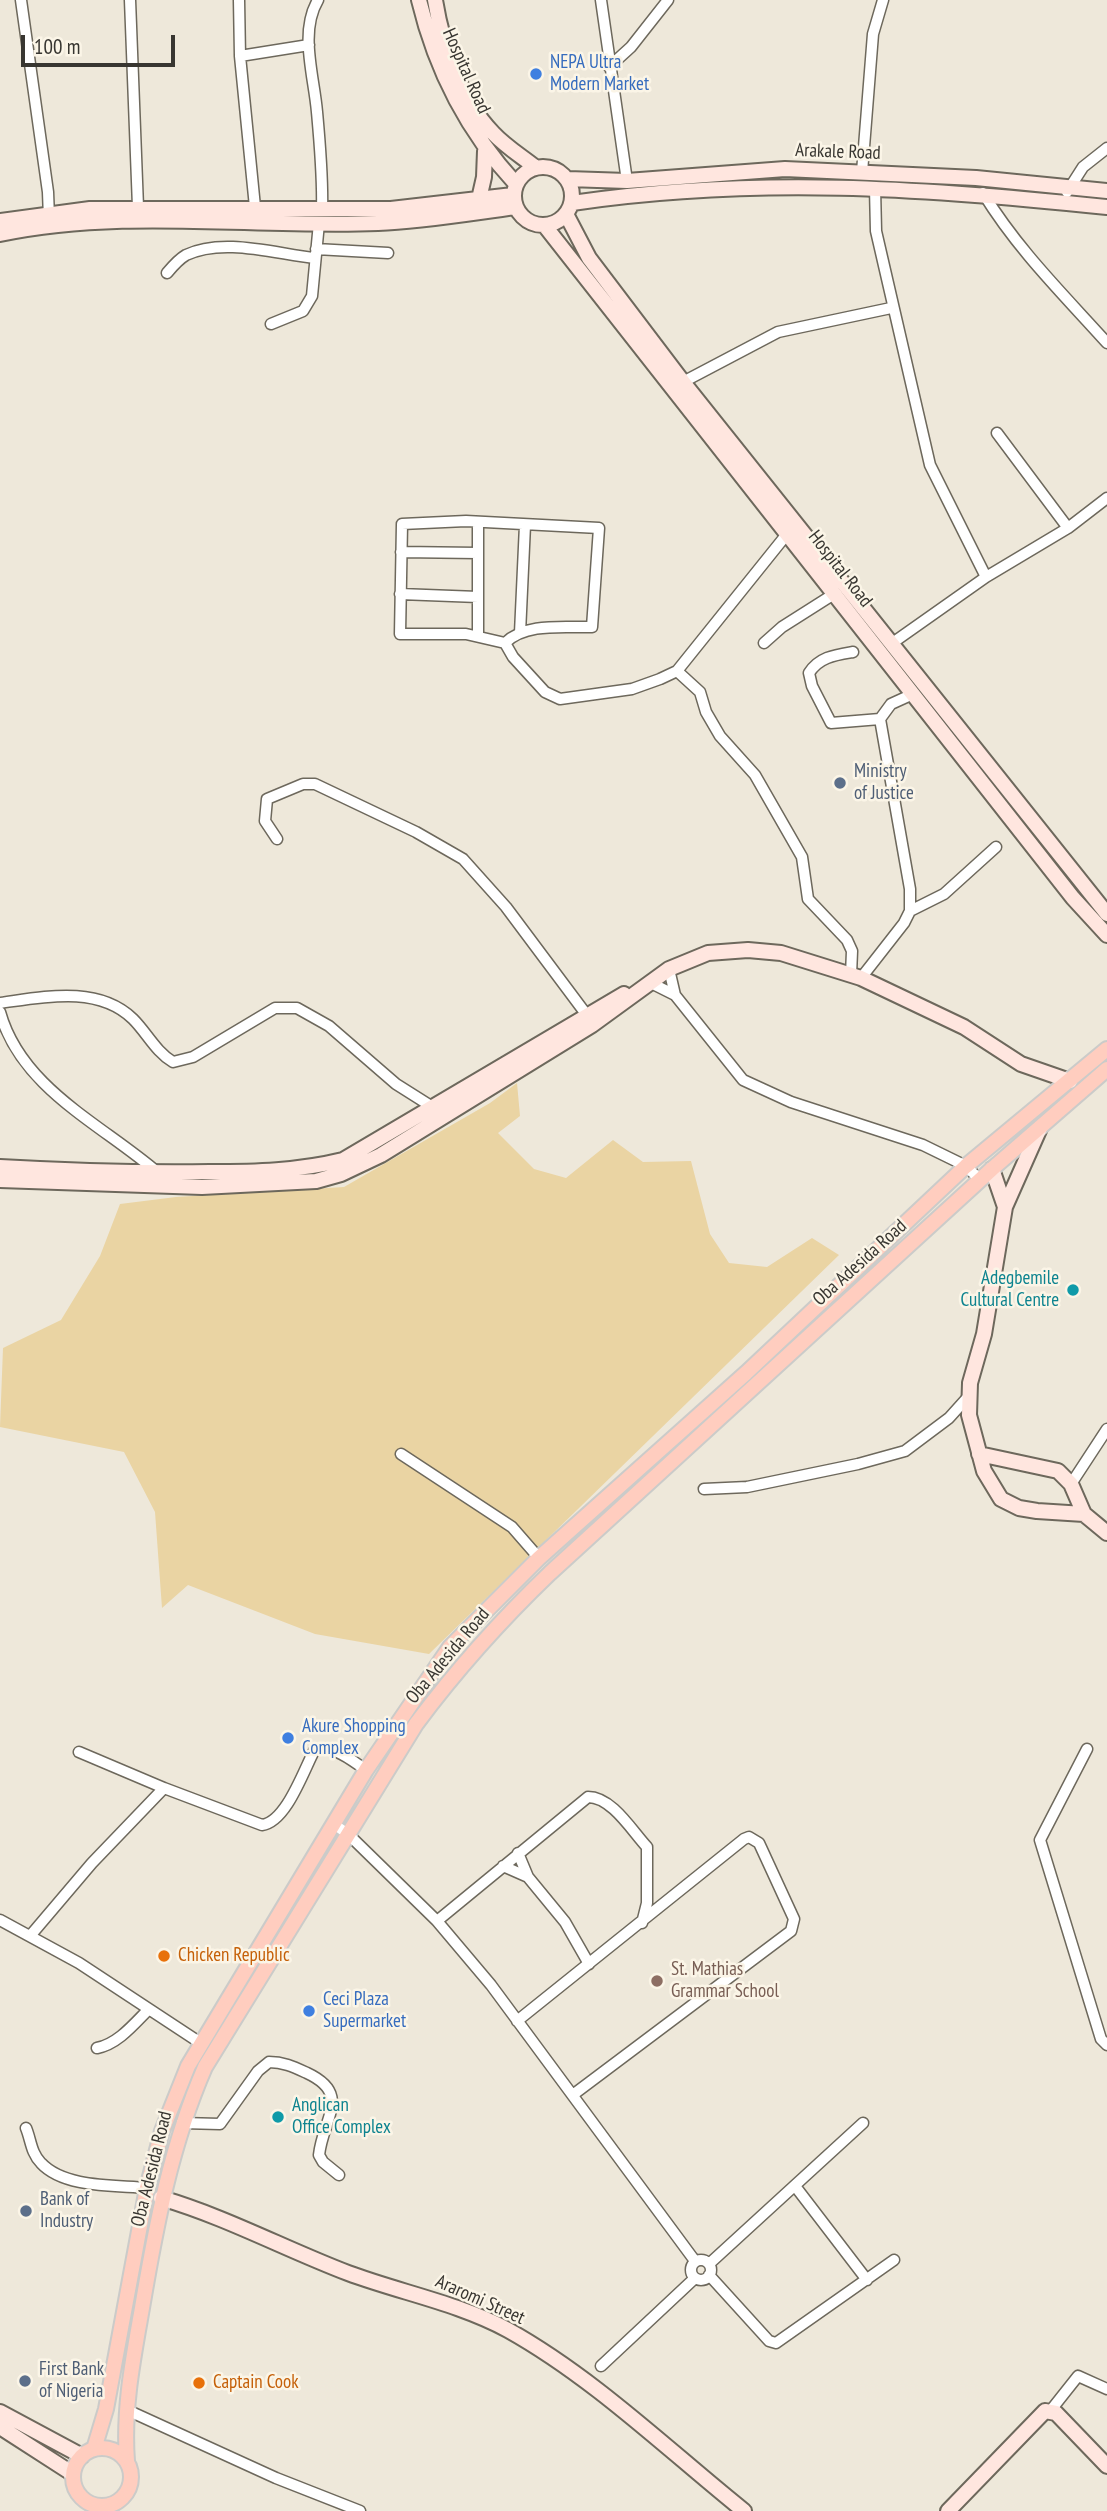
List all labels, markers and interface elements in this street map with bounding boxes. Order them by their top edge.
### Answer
scale bar [24,21,178,65]
street label: Hospital Road [437,25,495,117]
text: 100 m [34,33,80,60]
place label: NEPA Ultra Modern Market [550,52,649,96]
marker: NEPA Ultra Modern Market [528,66,544,82]
street label: Arakale Road [795,139,881,165]
street label: Hospital Road [803,526,877,612]
place label: Ministry of Justice [854,761,914,805]
marker: Ministry of Justice [832,775,848,791]
street label: Oba Adesida Road [808,1215,912,1311]
place label: Adegbemile Cultural Centre [961,1268,1059,1312]
marker: Adegbemile Cultural Centre [1065,1282,1081,1298]
street label: Oba Adesida Road [401,1603,495,1709]
place label: Akure Shopping Complex [302,1716,406,1760]
marker: Akure Shopping Complex [280,1730,296,1746]
place label: Chicken Republic [178,1945,290,1967]
marker: Chicken Republic [156,1948,172,1964]
place label: St. Mathias Grammar School [671,1959,779,2003]
marker: St. Mathias Grammar School [649,1973,665,1989]
place label: Ceci Plaza Supermarket [323,1989,406,2033]
marker: Ceci Plaza Supermarket [301,2003,317,2019]
place label: Anglican Office Complex [292,2095,391,2139]
street label: Oba Adesida Road [127,2109,177,2229]
marker: Anglican Office Complex [270,2109,286,2125]
place label: Bank of Industry [40,2189,93,2233]
marker: Bank of Industry [18,2203,34,2219]
street label: Araromi Street [432,2270,528,2330]
place label: First Bank of Nigeria [39,2359,104,2403]
place label: Captain Cook [213,2372,299,2394]
marker: First Bank of Nigeria [17,2373,33,2389]
marker: Captain Cook [191,2375,207,2391]

